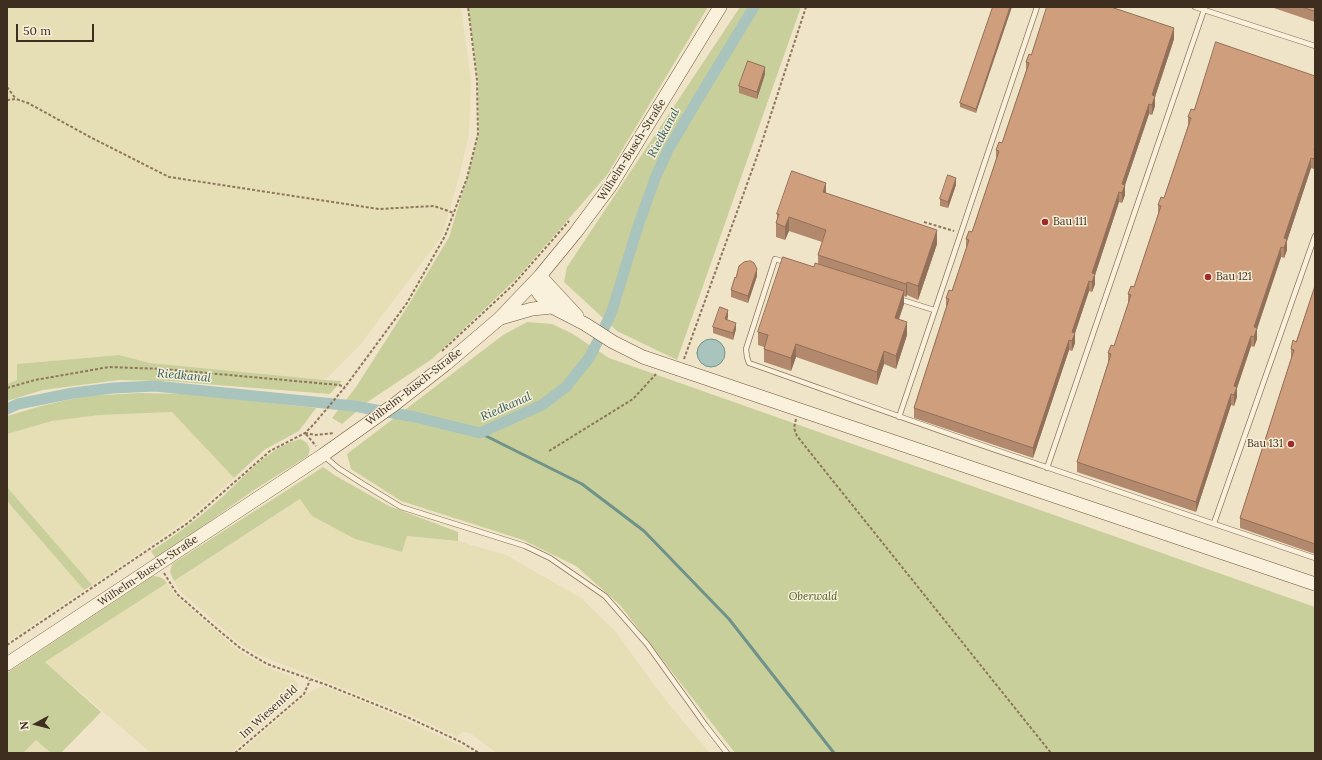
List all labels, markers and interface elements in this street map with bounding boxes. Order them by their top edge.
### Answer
scale bar [18,16,96,42]
text: 50 m [23,23,51,38]
street label: Wilhelm-Busch-Straße [595,97,669,203]
water label: Riedkanal [645,106,683,160]
place label: Bau 111 [1053,215,1087,229]
marker: Bau 111 [1040,217,1050,227]
place label: Bau 121 [1216,270,1252,284]
marker: Bau 121 [1203,272,1213,282]
street label: Wilhelm-Busch-Straße [364,346,464,428]
water label: Riedkanal [157,366,211,386]
water label: Riedkanal [478,389,534,425]
place label: Bau 131 [1247,437,1283,451]
marker: Bau 131 [1286,439,1296,449]
street label: Wilhelm-Busch-Straße [95,533,201,609]
park label: Oberwald [789,590,837,604]
street label: Im Wiesenfeld [237,683,301,741]
north arrow [16,704,56,744]
text: N [17,720,32,731]

